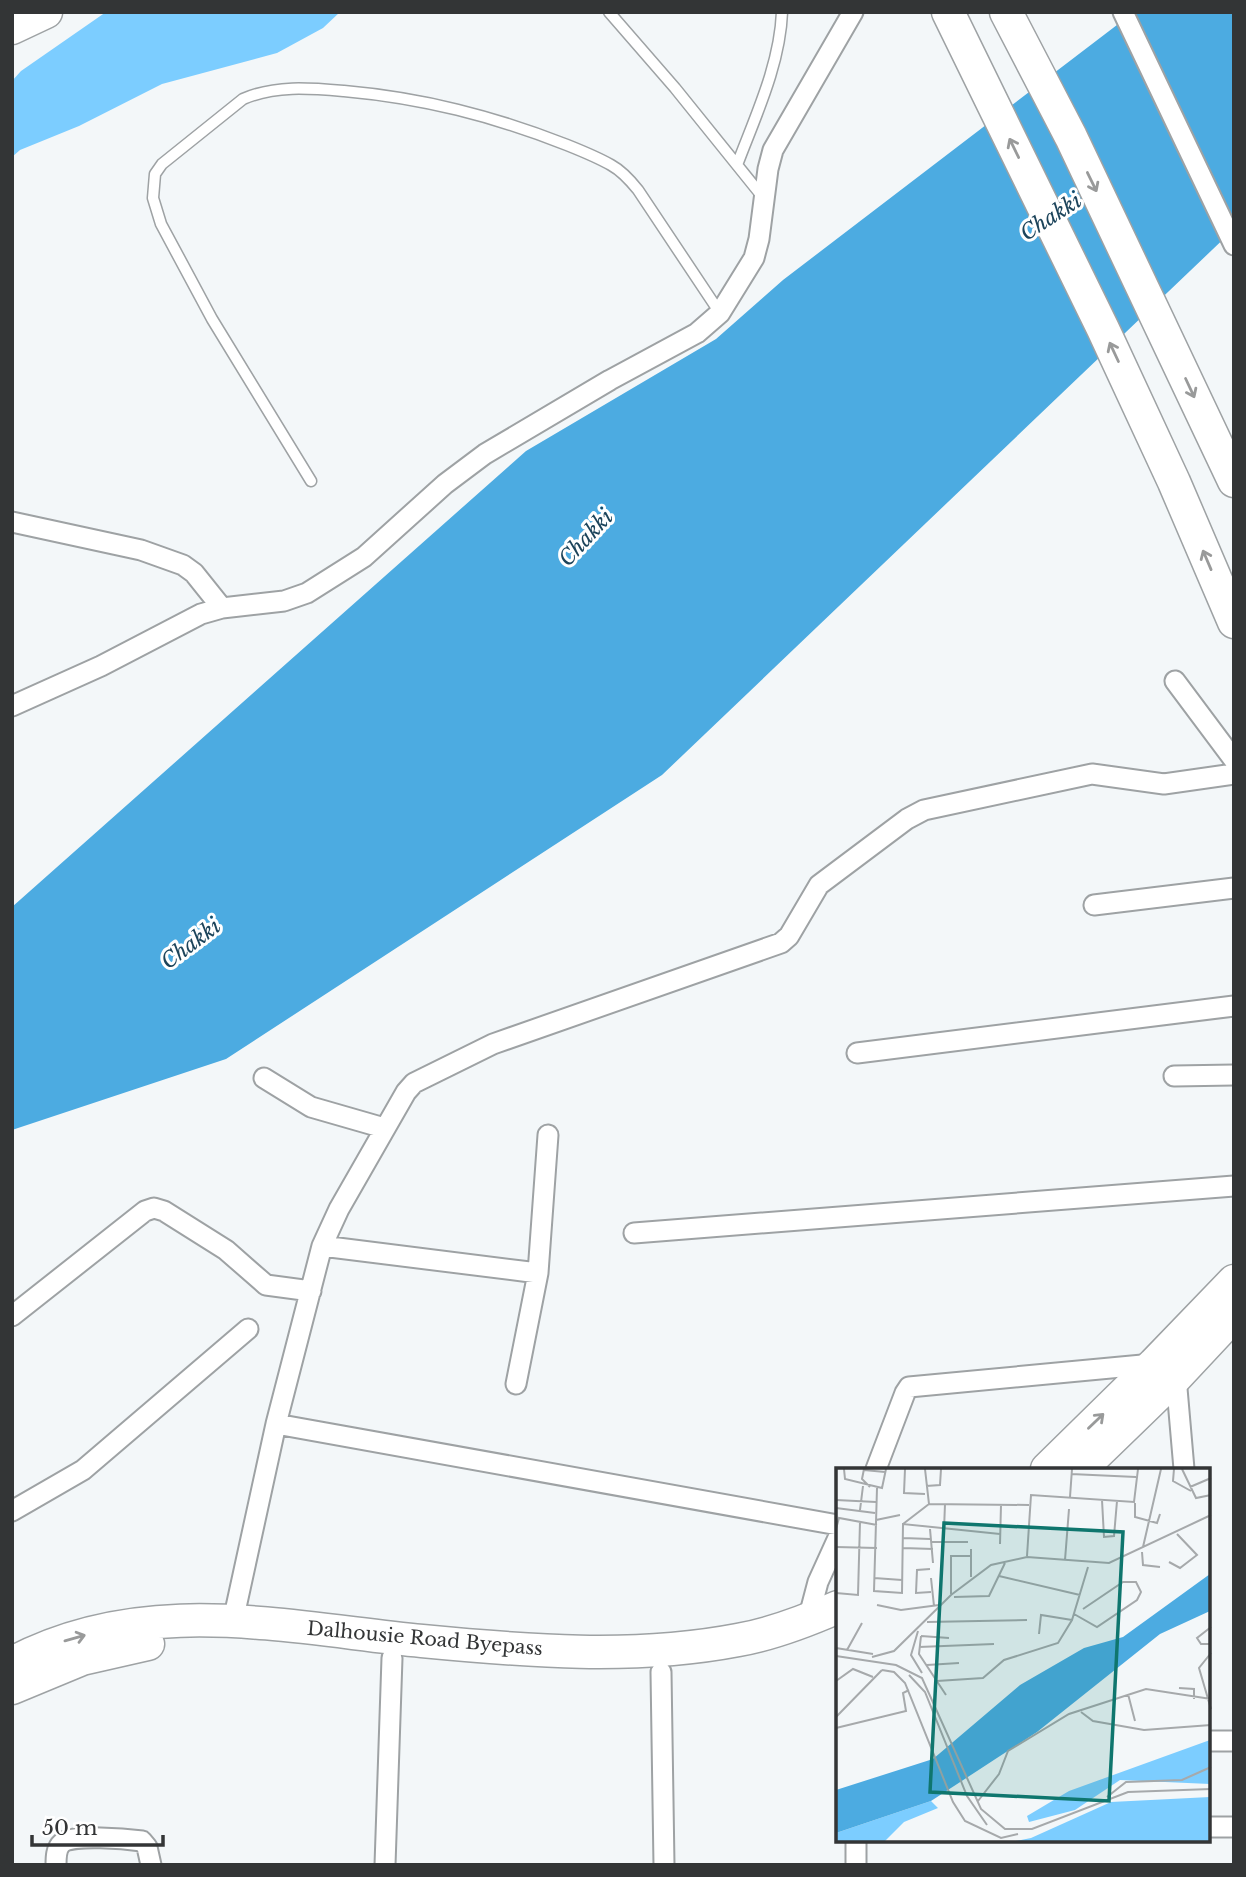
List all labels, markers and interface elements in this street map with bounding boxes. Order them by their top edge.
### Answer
one-way arrow [1007,138,1020,159]
one-way arrow [1086,171,1100,192]
water label: Chakki [1015,187,1087,246]
one-way arrow [1107,342,1120,363]
one-way arrow [1184,377,1198,398]
water label: Chakki [553,504,619,572]
one-way arrow [1200,549,1213,571]
water label: Chakki [156,913,227,975]
one-way arrow [1087,1413,1104,1430]
inset map [836,1468,1211,1842]
street label: Dalhousie Road Byepass [306,1617,544,1660]
one-way arrow [64,1630,86,1643]
scale bar [32,1804,163,1848]
text: 50 m [42,1815,98,1841]

